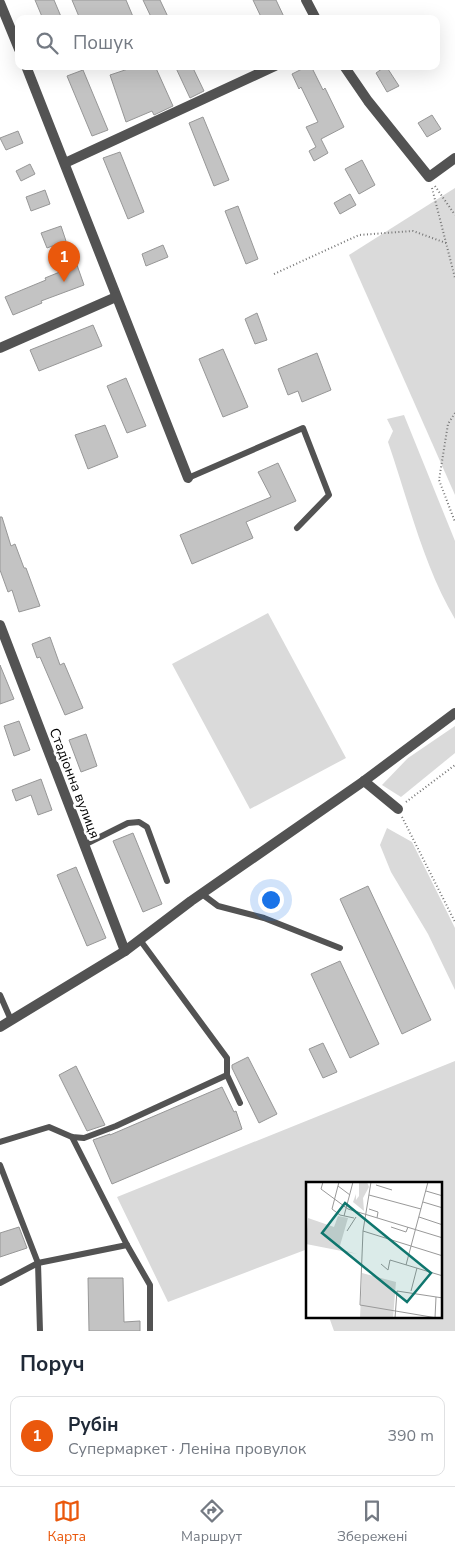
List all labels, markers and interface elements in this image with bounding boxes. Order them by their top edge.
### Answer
search box [15,15,440,70]
icon: search [33,29,61,57]
text: Пошук [73,30,133,56]
pin: 1 [48,241,80,282]
street label: Стадіонна вулиця [45,725,104,841]
your location [258,887,284,913]
inset map [306,1182,442,1318]
text: Поруч [20,1350,85,1378]
text: Рубін [68,1412,119,1438]
text: 1 [32,1425,42,1447]
text: 390 m [387,1425,434,1447]
text: Супермаркет · Леніна провулок [68,1438,306,1460]
tab: Карта [48,1497,86,1546]
tab: Маршрут [181,1497,242,1546]
tab: Збережені [337,1497,407,1546]

